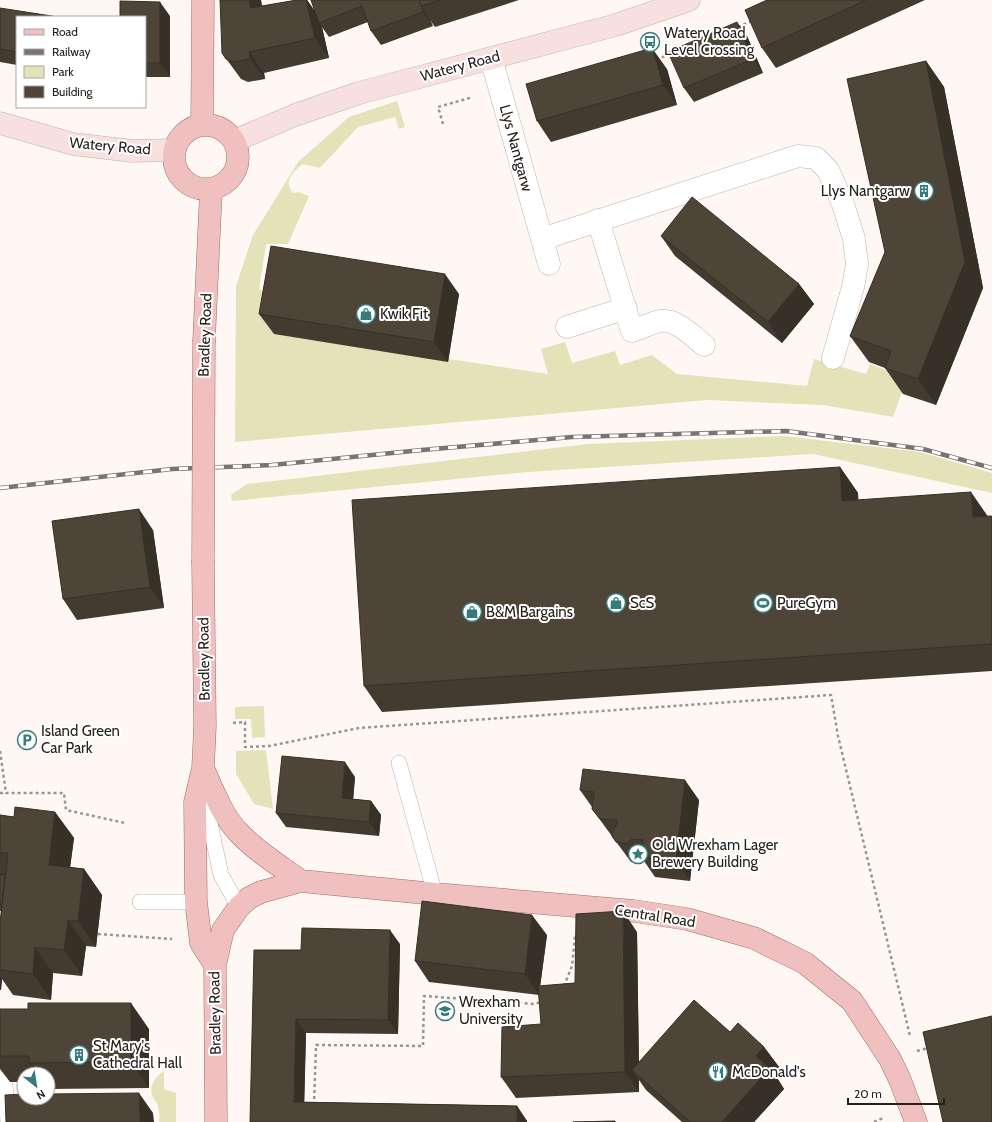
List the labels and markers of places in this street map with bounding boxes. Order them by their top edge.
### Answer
place label: Watery Road Level Crossing [664,24,755,59]
bus stop icon: Watery Road Level Crossing [639,31,661,53]
building icon: Llys Nantgarw [913,180,935,202]
place label: Llys Nantgarw [821,182,910,200]
shop icon: Kwik Fit [355,303,377,325]
place label: Kwik Fit [380,305,428,323]
shop icon: ScS [605,592,627,614]
sports icon: PureGym [752,592,774,614]
place label: ScS [630,594,654,612]
place label: PureGym [777,594,836,612]
shop icon: B&M Bargains [461,601,483,623]
place label: B&M Bargains [486,603,573,621]
place label: Island Green Car Park [41,722,120,757]
parking icon: Island Green Car Park [16,729,38,751]
place label: Old Wrexham Lager Brewery Building [652,836,778,871]
place icon: Old Wrexham Lager Brewery Building [627,843,649,865]
place label: Wrexham University [459,993,523,1028]
school or university icon: Wrexham University [434,1000,456,1022]
place label: St Mary's Cathedral Hall [93,1037,182,1072]
building icon: St Mary's Cathedral Hall [68,1044,90,1066]
restaurant icon: McDonald's [707,1061,729,1083]
place label: McDonald's [732,1063,806,1081]

